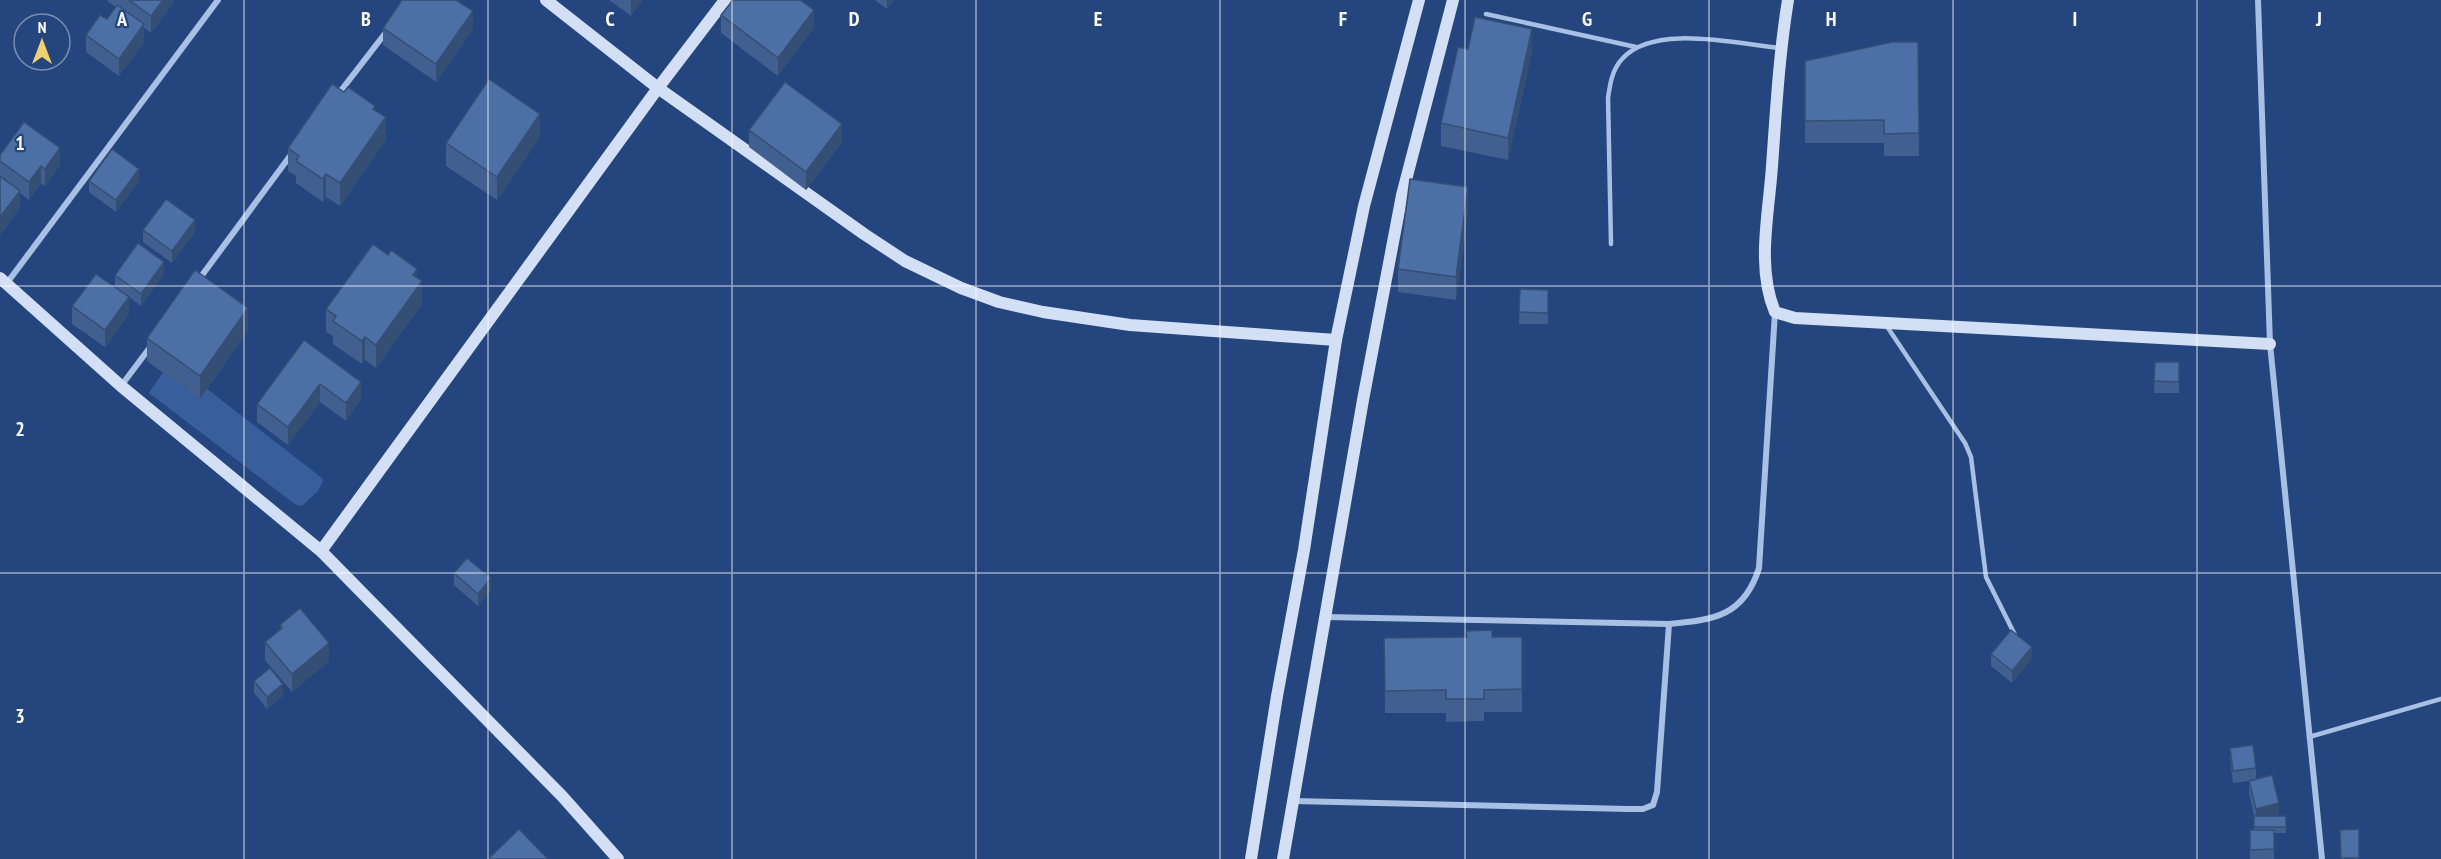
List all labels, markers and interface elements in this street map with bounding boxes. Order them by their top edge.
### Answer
text: A [116,6,128,32]
text: B [361,6,371,32]
text: C [605,6,615,32]
text: D [849,6,860,32]
text: E [1094,6,1102,32]
text: F [1339,6,1347,32]
text: G [1582,6,1592,32]
text: H [1826,6,1836,32]
text: I [2073,6,2077,32]
text: J [2315,6,2322,32]
north arrow [12,12,72,72]
text: N [38,17,46,37]
text: 1 [15,130,25,156]
text: 2 [15,416,25,442]
text: 3 [15,703,25,729]

